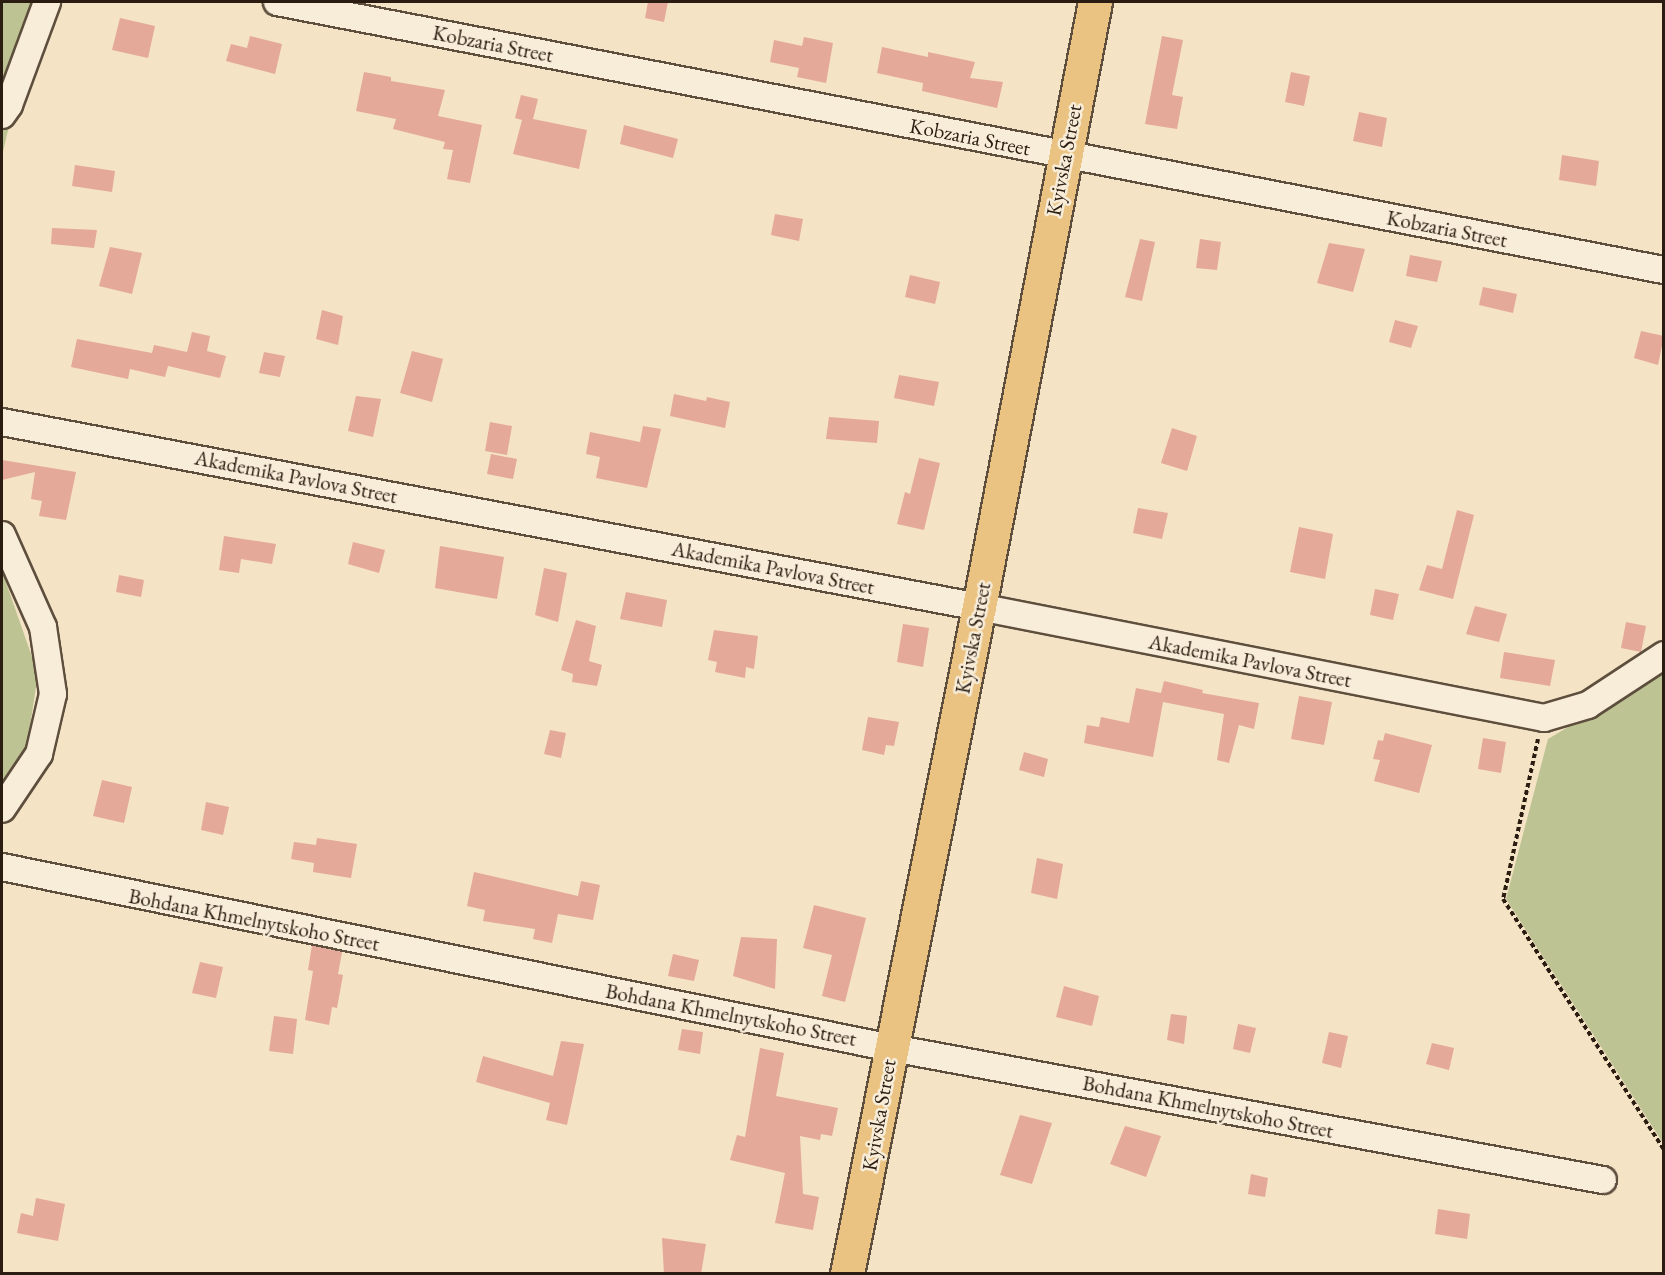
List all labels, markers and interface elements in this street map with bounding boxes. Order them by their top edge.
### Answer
street label: Kobzaria Street [431,20,555,68]
street label: Kyivska Street [1041,102,1087,218]
street label: Kobzaria Street [908,113,1032,161]
street label: Kobzaria Street [1385,205,1509,253]
street label: Akademika Pavlova Street [193,445,399,509]
street label: Akademika Pavlova Street [670,536,876,600]
street label: Kyivska Street [950,580,996,696]
street label: Akademika Pavlova Street [1147,629,1353,693]
street label: Bohdana Khmelnytskoho Street [126,883,382,957]
street label: Bohdana Khmelnytskoho Street [603,978,859,1052]
street label: Kyivska Street [857,1057,901,1173]
street label: Bohdana Khmelnytskoho Street [1080,1070,1336,1144]

